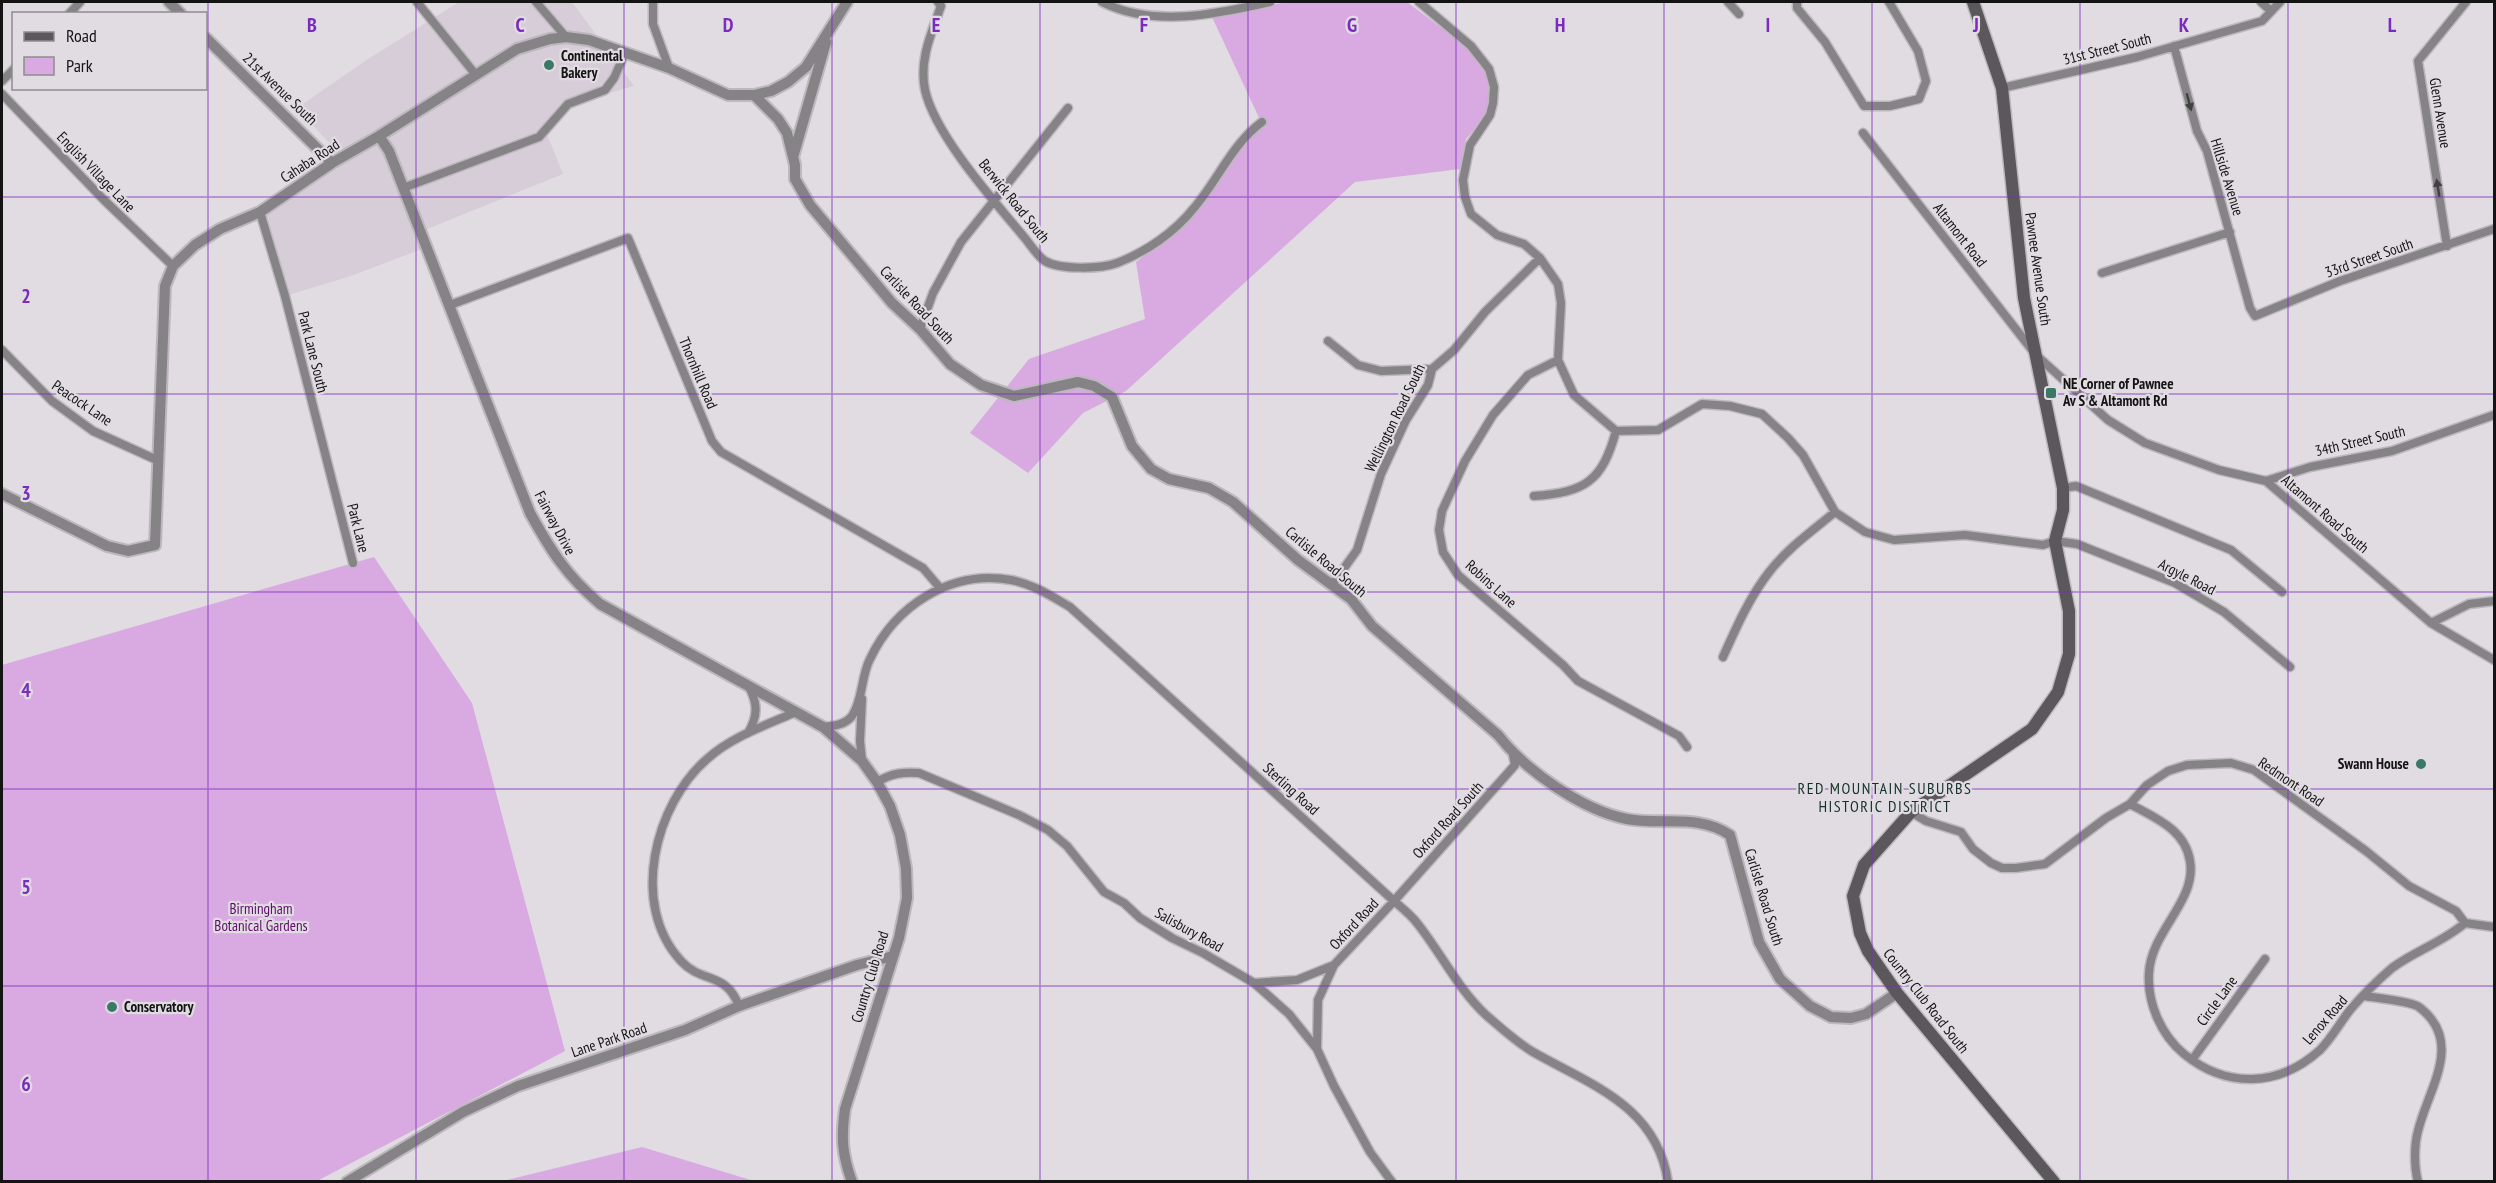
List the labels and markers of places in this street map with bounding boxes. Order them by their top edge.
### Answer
place label: Continental Bakery [561,46,623,82]
marker: Continental Bakery [542,58,556,72]
place label: NE Corner of Pawnee Av S & Altamont Rd [2062,374,2174,410]
marker: NE Corner of Pawnee Av S & Altamont Rd [2044,386,2058,400]
place label: Swann House [2338,754,2409,773]
marker: Swann House [2414,757,2428,771]
place label: Conservatory [124,997,195,1016]
marker: Conservatory [105,1000,119,1014]

